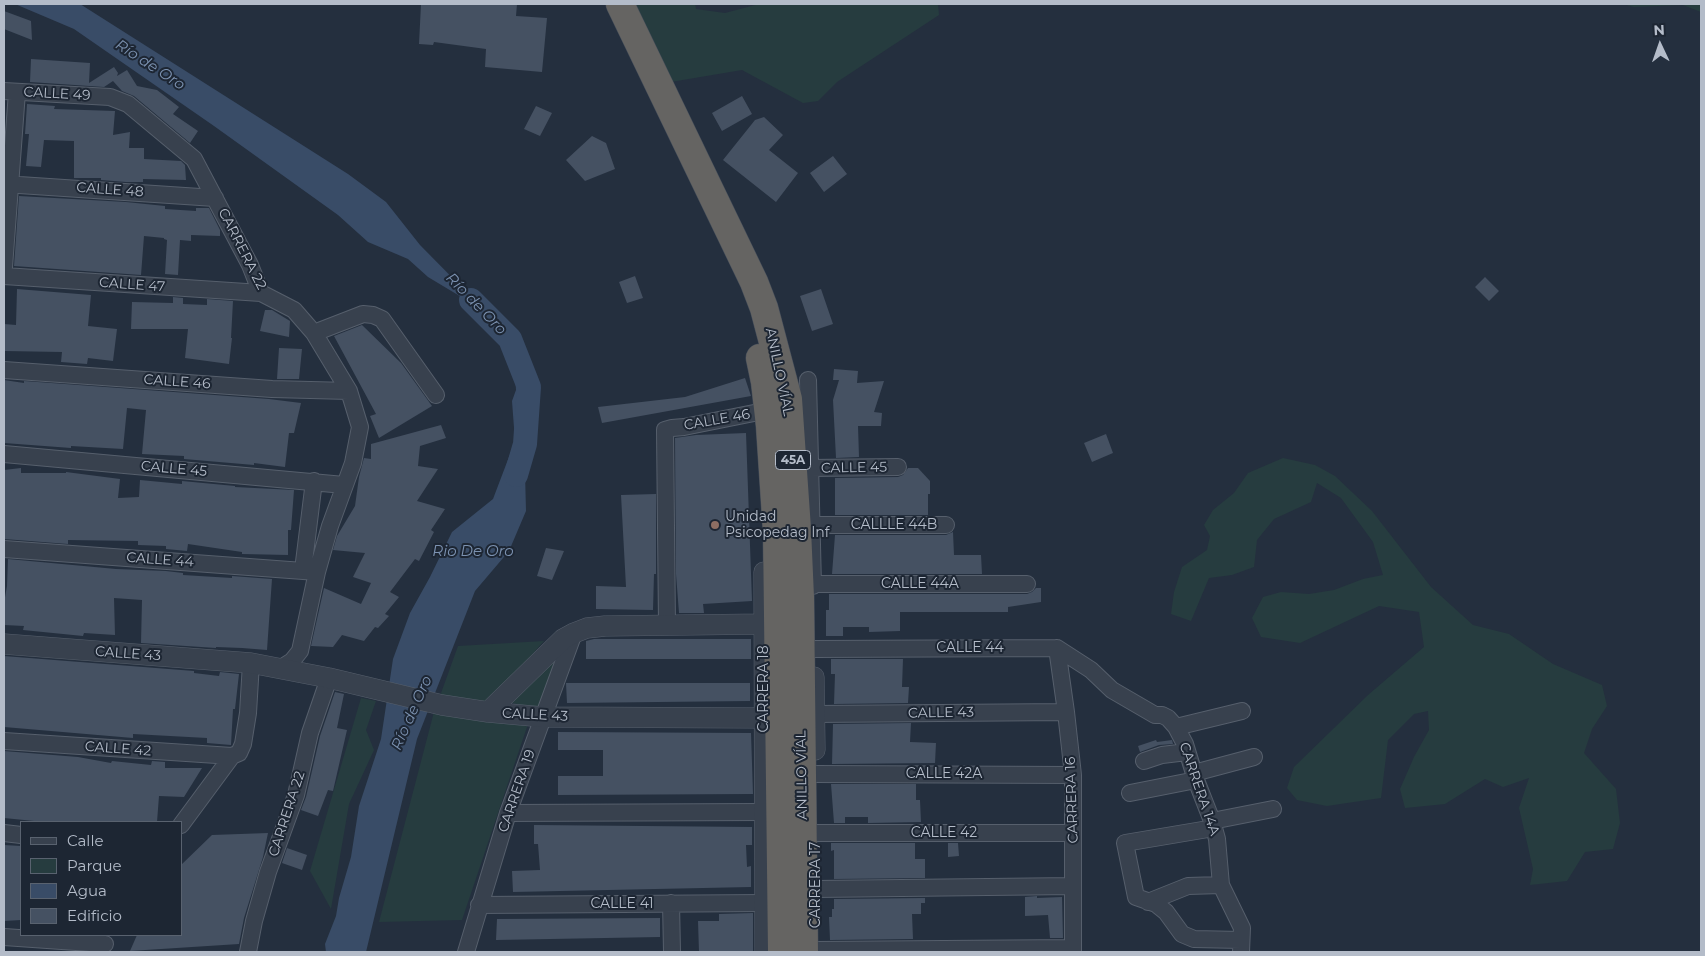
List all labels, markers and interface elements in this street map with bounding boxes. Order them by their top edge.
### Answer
north arrow [1635,20,1685,70]
text: N [1653,21,1665,39]
water label: Río de Oro [112,36,188,94]
street label: CALLE 49 [23,84,91,104]
street label: CALLE 48 [76,179,144,201]
street label: CARRERA 22 [214,206,270,292]
water label: Río de Oro [442,269,510,339]
street label: CALLE 47 [98,274,166,296]
street label: ANILLO VÍAL [761,327,797,417]
street label: CALLE 46 [143,371,211,393]
street label: CALLE 46 [683,406,751,434]
road number: 45A [776,450,810,470]
street label: CALLE 45 [140,458,208,480]
street label: CALLE 45 [821,459,887,477]
place label: Unidad Psicopedag Inf [725,509,830,542]
street label: CALLLE 44B [851,517,937,533]
marker: Unidad Psicopedag Inf [709,519,721,531]
water label: Rio De Oro [432,543,514,561]
street label: CALLE 44 [126,549,194,571]
street label: CALLE 44A [881,576,959,592]
street label: CALLE 44 [936,640,1004,656]
street label: CALLE 43 [94,643,162,665]
street label: CARRERA 18 [756,645,772,733]
water label: Río de Oro [388,673,436,753]
street label: CALLE 43 [908,704,974,722]
street label: CALLE 43 [502,705,568,725]
street label: ANILLO VÍAL [793,730,811,820]
street label: CALLE 42 [84,738,152,760]
street label: CARRERA 14A [1175,740,1223,838]
street label: CARRERA 19 [495,747,539,835]
street label: CARRERA 16 [1062,756,1082,844]
street label: CALLE 42A [906,766,982,782]
street label: CARRERA 22 [265,769,309,859]
legend [20,821,182,936]
street label: CALLE 42 [911,825,977,841]
text: Calle [67,831,104,850]
street label: CARRERA 17 [808,842,824,928]
text: Parque [67,856,122,875]
text: Agua [67,881,107,900]
street label: CALLE 41 [590,896,654,912]
text: Edificio [67,906,122,925]

